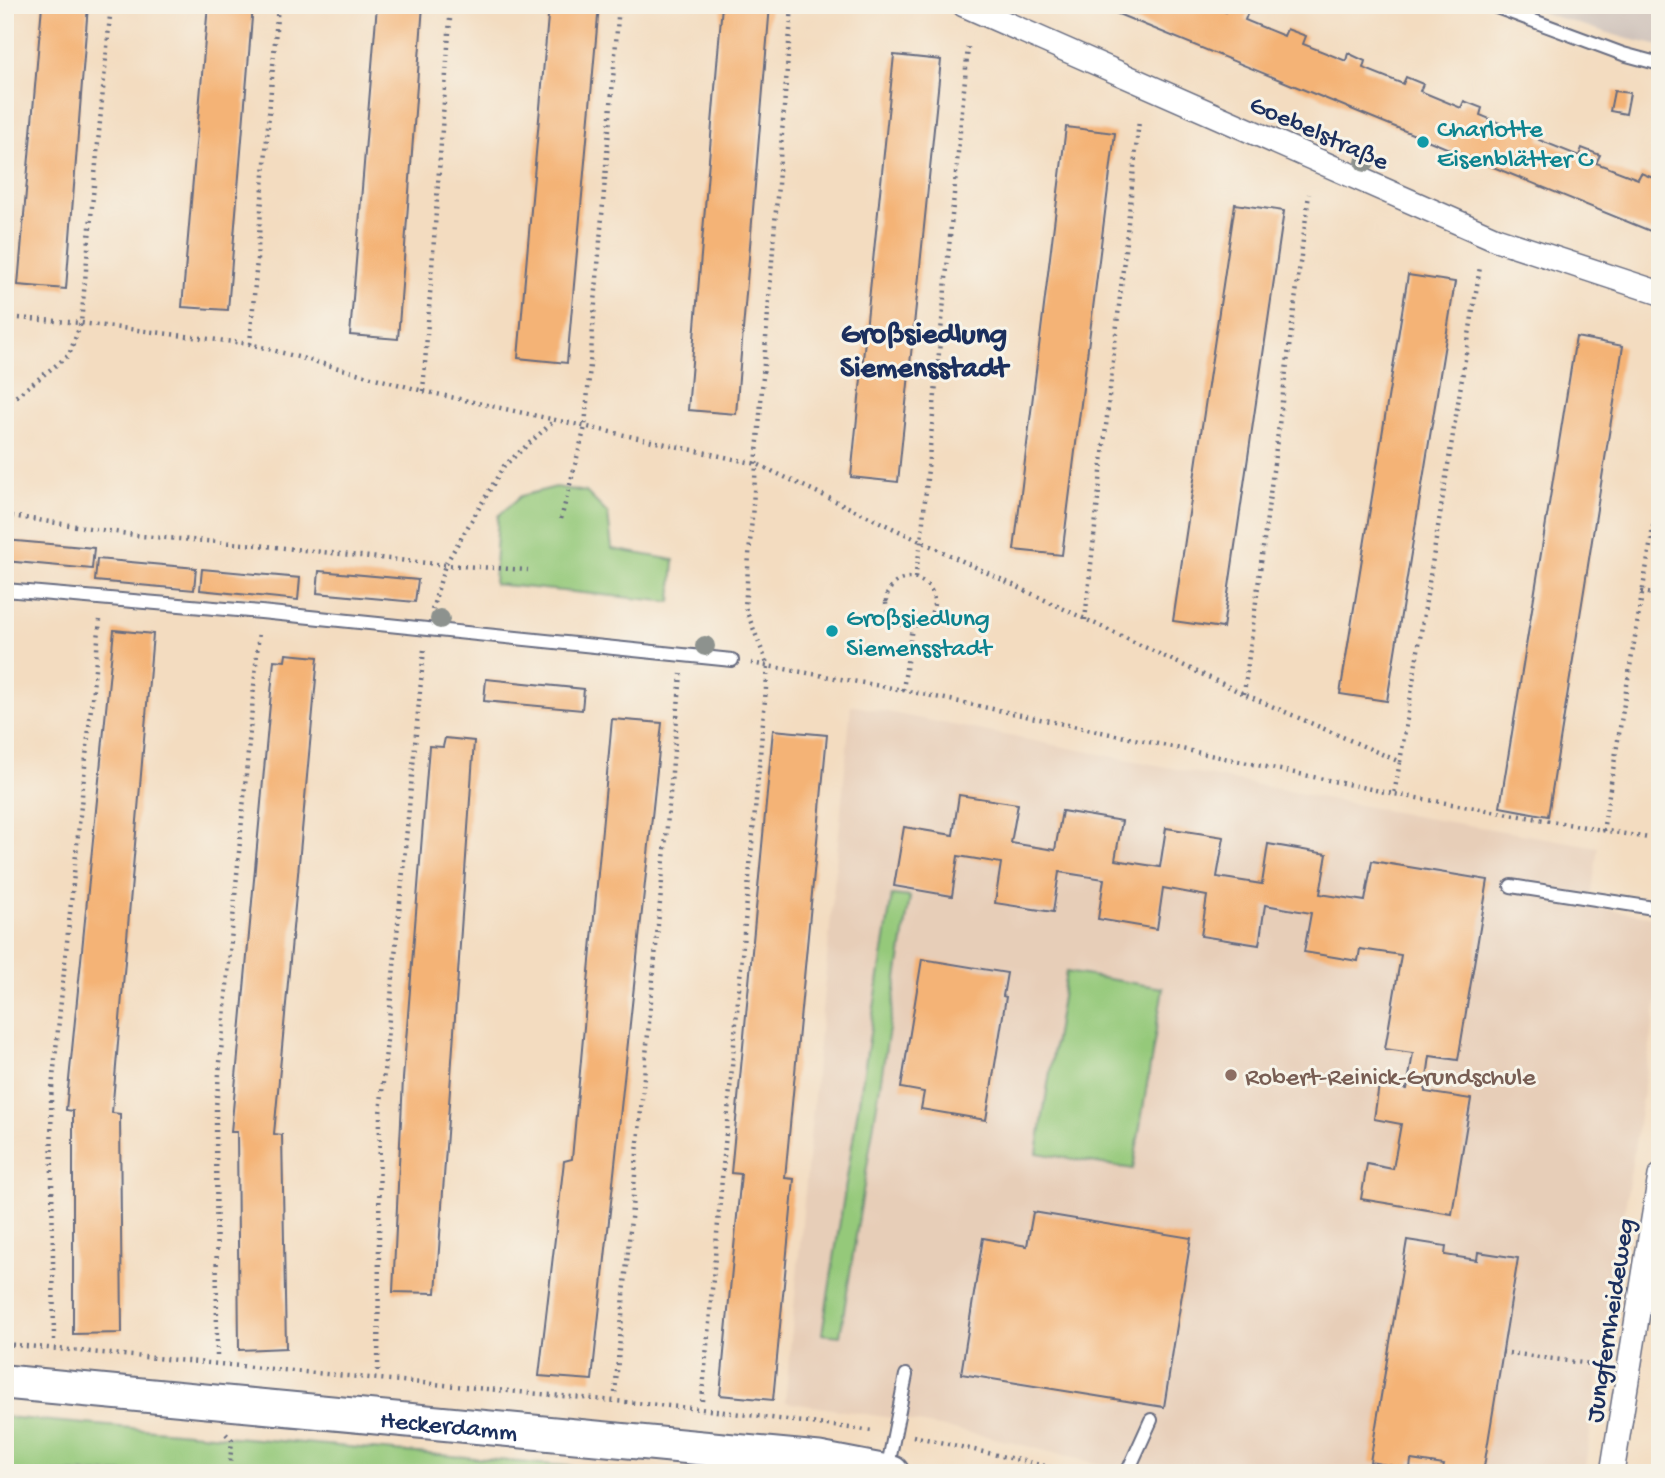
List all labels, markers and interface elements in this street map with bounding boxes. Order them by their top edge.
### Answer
street label: Goebelstraße [1244,91,1393,180]
place label: Charlotte Eisenblätter C [1437,116,1594,177]
marker: Charlotte Eisenblätter C [1415,134,1431,150]
district label: Großsiedlung Siemensstadt [840,319,1011,388]
place label: Großsiedlung Siemensstadt [846,605,994,666]
marker: Großsiedlung Siemensstadt [824,623,840,639]
place label: Robert-Reinick-Grundschule [1245,1064,1536,1095]
marker: Robert-Reinick-Grundschule [1223,1067,1239,1083]
street label: Jungfernheideweg [1581,1217,1644,1425]
street label: Heckerdamm [378,1407,519,1450]

